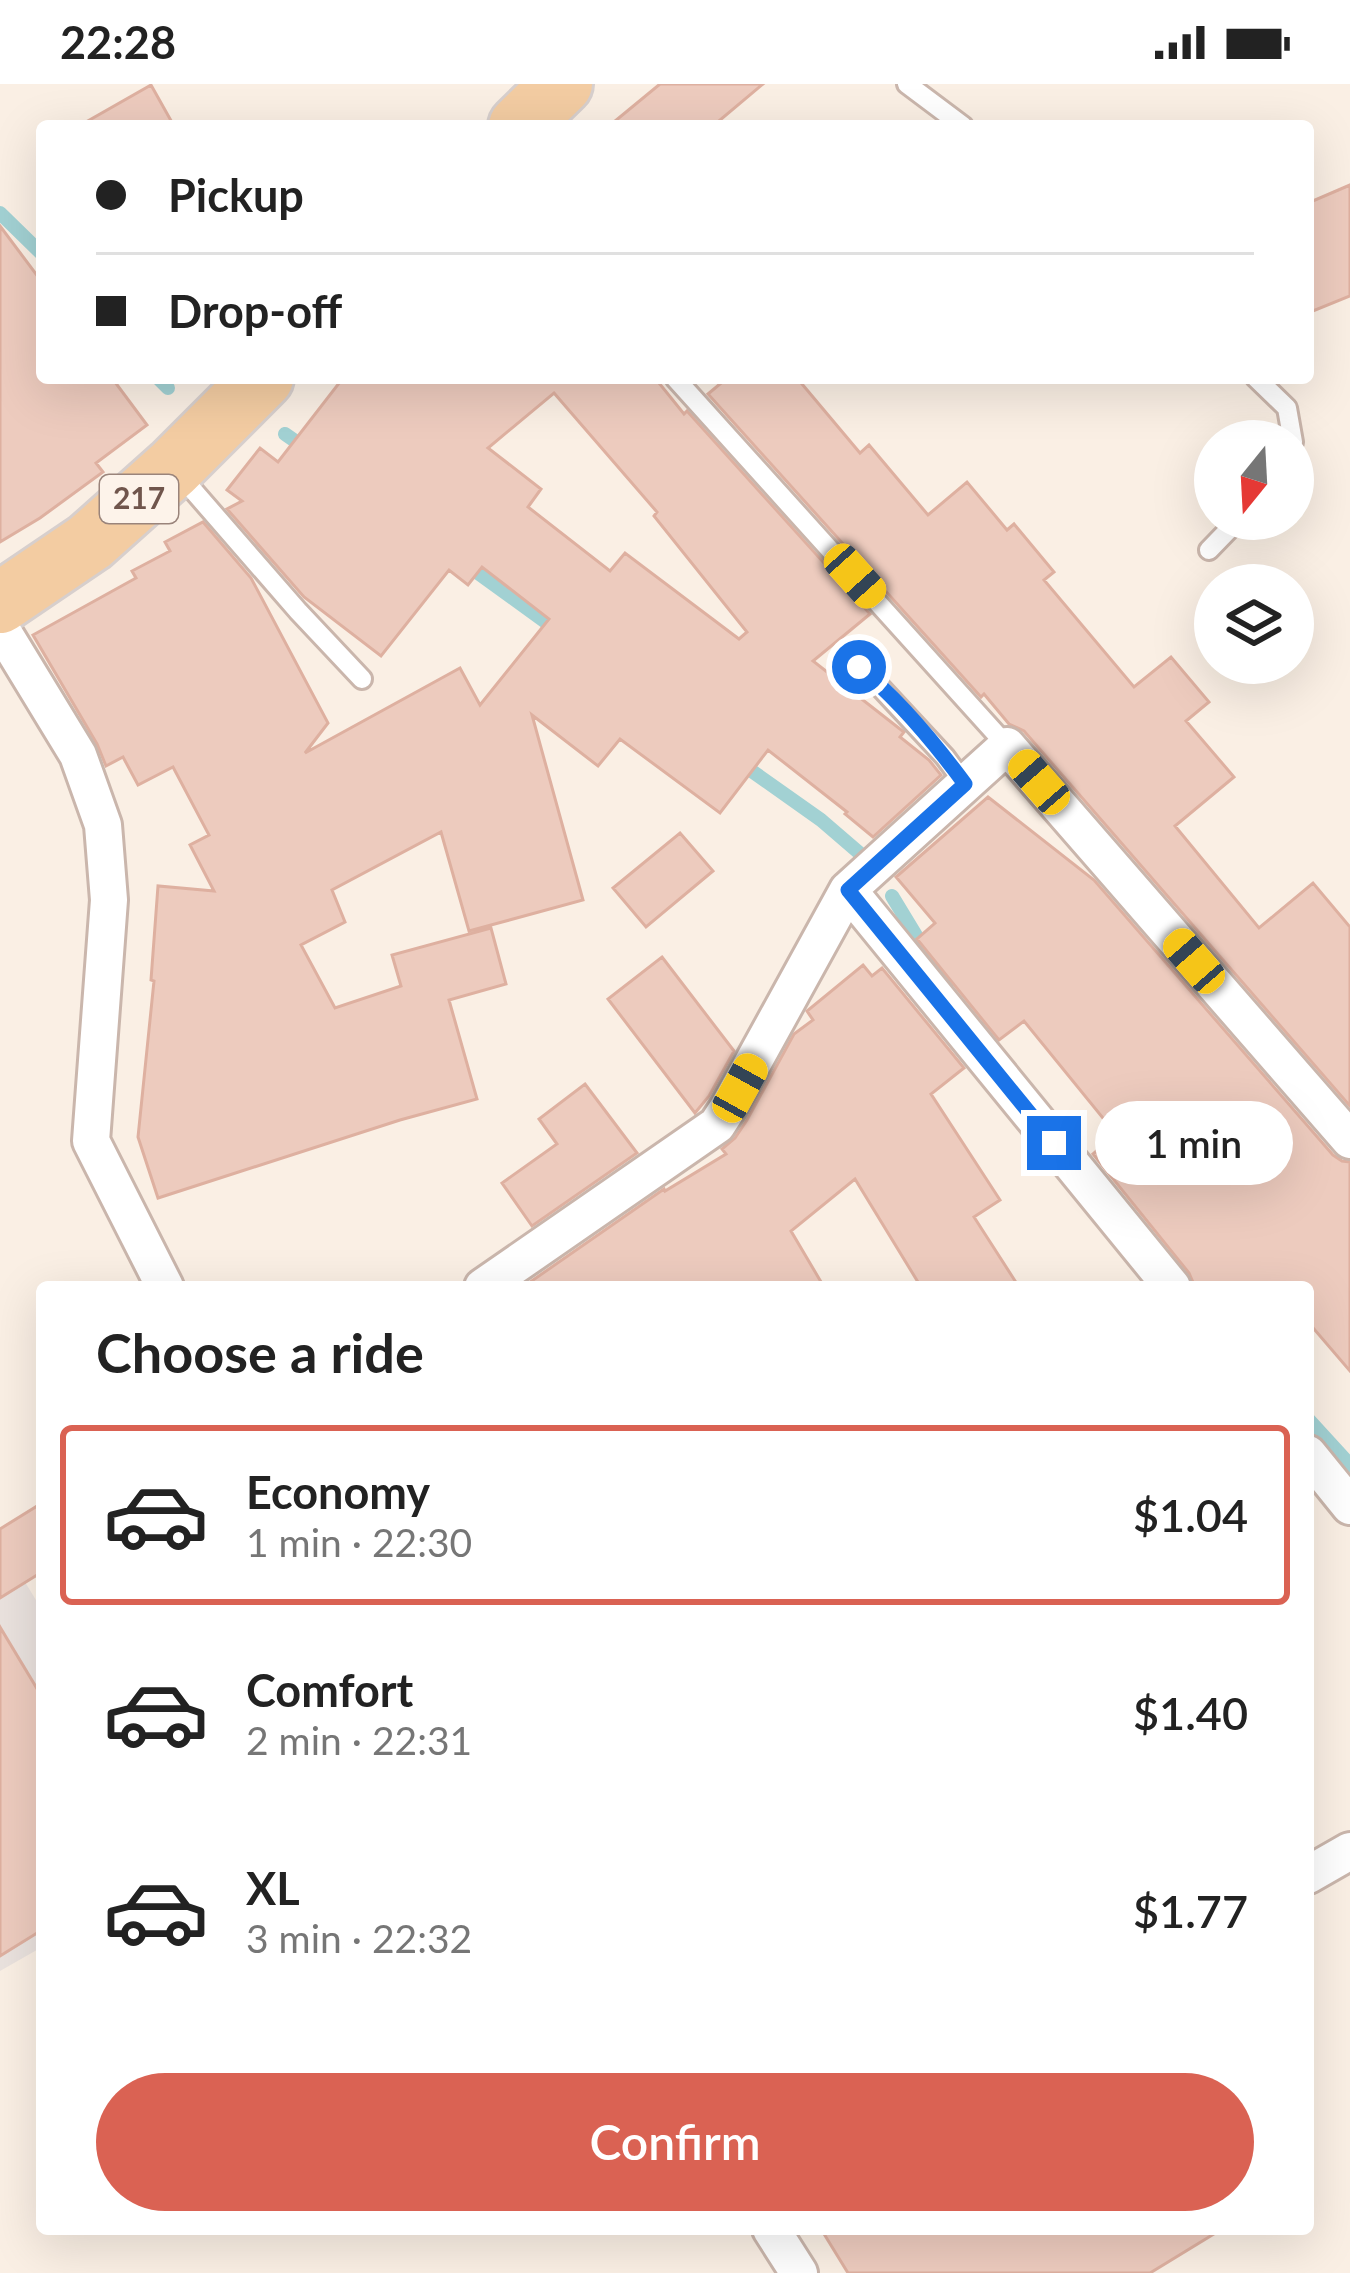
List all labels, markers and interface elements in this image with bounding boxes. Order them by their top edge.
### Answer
text: 22:28 [60,15,176,69]
text: Pickup [168,168,304,222]
text: Drop-off [168,284,342,338]
north arrow [1194,420,1314,540]
map controls [1194,420,1314,684]
road number: 217 [100,475,178,523]
car [818,537,892,615]
button: layers [1194,564,1314,684]
route start [832,640,886,694]
car [1002,743,1076,821]
car [1157,922,1231,1000]
car [707,1048,773,1128]
callout: 1 min [1096,1101,1294,1185]
route end [1027,1116,1081,1170]
text: 1 min [1146,1120,1242,1166]
text: Choose a ride [96,1320,424,1385]
icon: car [102,1461,210,1569]
text: Economy [246,1465,430,1519]
text: $1.04 [1133,1488,1248,1542]
text: 1 min · 22:30 [246,1519,472,1565]
icon: car [102,1659,210,1767]
text: Comfort [246,1663,413,1717]
text: $1.40 [1133,1686,1248,1740]
text: 2 min · 22:31 [246,1717,472,1763]
icon: car [102,1857,210,1965]
text: XL [246,1861,300,1915]
text: $1.77 [1133,1884,1248,1938]
text: 3 min · 22:32 [246,1915,472,1961]
button: Confirm [96,2073,1254,2211]

